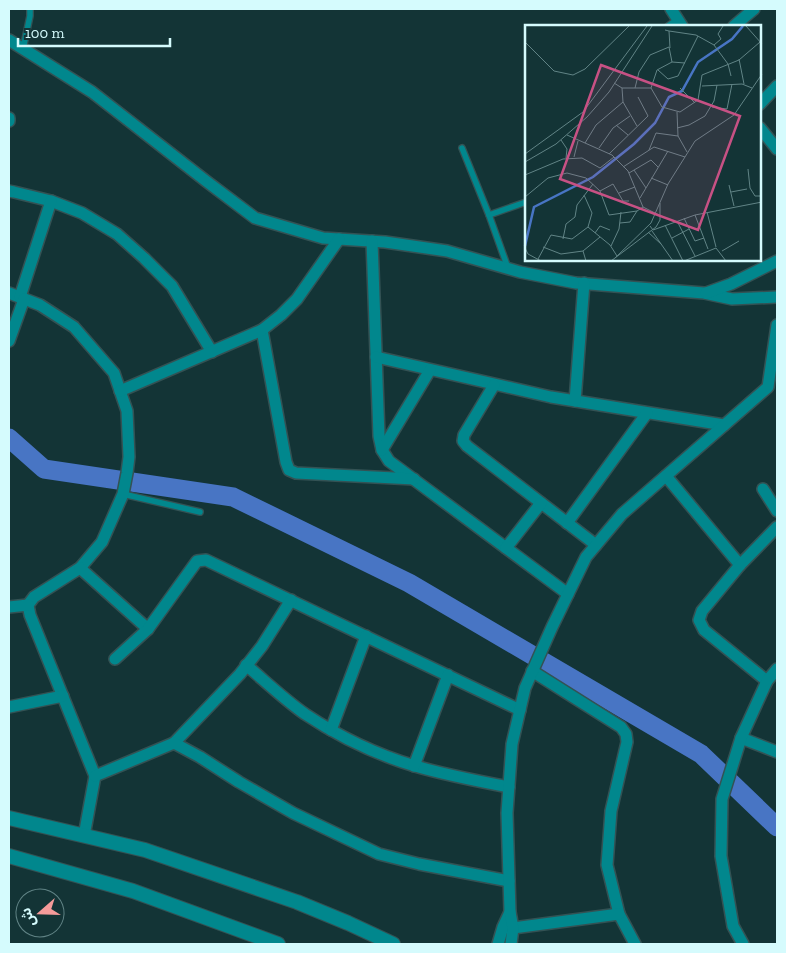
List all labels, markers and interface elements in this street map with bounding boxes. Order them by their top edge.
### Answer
scale bar [18,15,170,47]
text: 100 m [25,24,64,42]
inset map [525,25,761,261]
north arrow [15,888,65,938]
text: ش [17,905,40,929]

